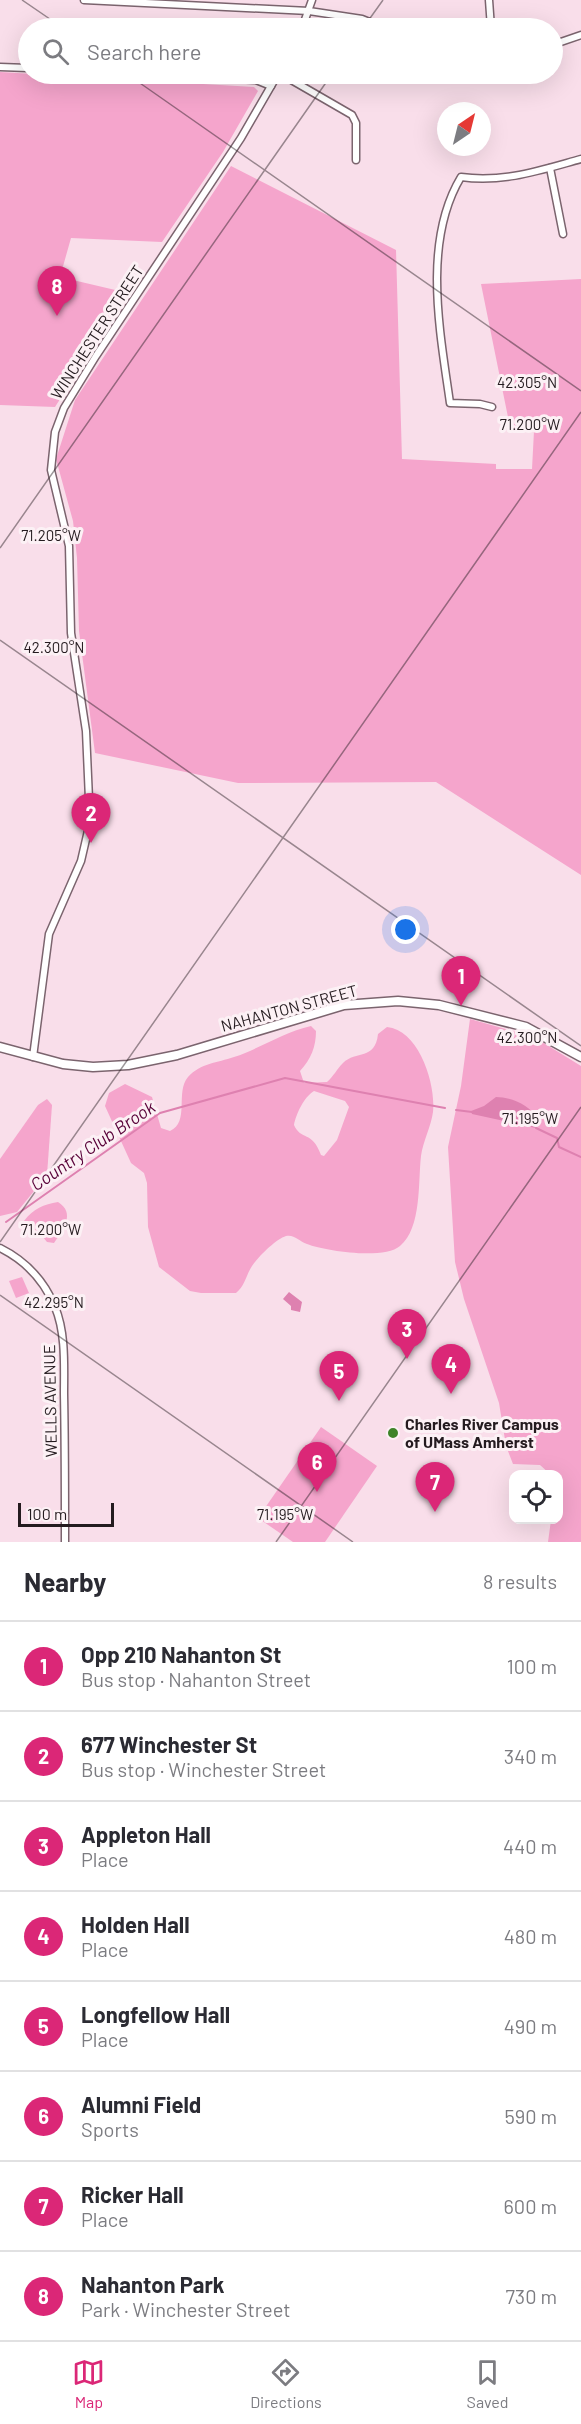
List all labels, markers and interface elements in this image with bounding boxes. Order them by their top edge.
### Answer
search box [18,18,563,84]
icon: search [39,35,72,68]
text: Search here [87,38,201,64]
north arrow [437,102,491,156]
street label: WINCHESTER STREET [46,261,147,402]
pin: 8 [38,266,76,316]
text: 42.305°N [497,373,557,391]
text: 71.200°W [500,415,560,433]
text: 71.205°W [21,526,81,544]
text: 42.300°N [23,638,85,656]
pin: 2 [72,794,110,843]
your location [391,915,420,944]
pin: 1 [442,956,480,1006]
street label: NAHANTON STREET [219,980,359,1035]
text: 42.300°N [496,1028,558,1046]
water label: Country Club Brook [26,1095,159,1195]
text: 71.195°W [502,1109,558,1127]
text: 71.200°W [21,1220,81,1238]
text: 42.295°N [24,1293,84,1311]
pin: 3 [388,1310,426,1359]
street label: WELLS AVENUE [39,1344,60,1458]
pin: 4 [432,1344,470,1394]
pin: 5 [320,1352,358,1401]
place label: Charles River Campus of UMass Amherst [405,1414,559,1451]
marker: Charles River Campus of UMass Amherst [386,1426,400,1440]
pin: 6 [298,1442,336,1492]
pin: 7 [416,1462,454,1512]
map controls [509,1470,563,1524]
button: locate [509,1470,563,1524]
scale bar [18,1500,114,1528]
text: 100 m [27,1504,67,1523]
text: 71.195°W [257,1505,313,1523]
text: Nearby [24,1566,106,1597]
text: 8 results [483,1569,557,1593]
text: Opp 210 Nahanton St [81,1641,281,1667]
text: 1 [40,1654,47,1678]
text: 100 m [507,1654,557,1678]
text: Bus stop · Nahanton Street [81,1667,311,1691]
text: 677 Winchester St [81,1731,257,1757]
text: 2 [38,1744,49,1768]
text: 340 m [504,1744,557,1768]
text: Bus stop · Winchester Street [81,1757,326,1781]
text: Appleton Hall [81,1821,211,1847]
text: 3 [38,1834,49,1858]
text: 440 m [503,1834,557,1858]
text: Place [81,1847,129,1871]
text: Holden Hall [81,1911,190,1937]
text: 4 [37,1924,50,1948]
text: 480 m [504,1924,557,1948]
text: Place [81,1937,129,1961]
text: Longfellow Hall [81,2001,230,2027]
text: 5 [38,2014,49,2038]
text: 490 m [504,2014,557,2038]
text: Place [81,2027,129,2051]
text: Alumni Field [81,2091,201,2117]
text: 6 [38,2104,49,2128]
text: 590 m [504,2104,557,2128]
text: Sports [81,2117,139,2141]
text: Ricker Hall [81,2181,184,2207]
text: 7 [39,2194,48,2218]
text: 600 m [504,2194,557,2218]
text: Place [81,2207,129,2231]
text: Nahanton Park [81,2271,225,2297]
text: 8 [38,2284,49,2308]
text: 730 m [505,2284,557,2308]
text: Park · Winchester Street [81,2297,290,2321]
tab: Map [72,2356,105,2411]
tab: Directions [250,2356,322,2411]
tab: Saved [467,2356,509,2411]

